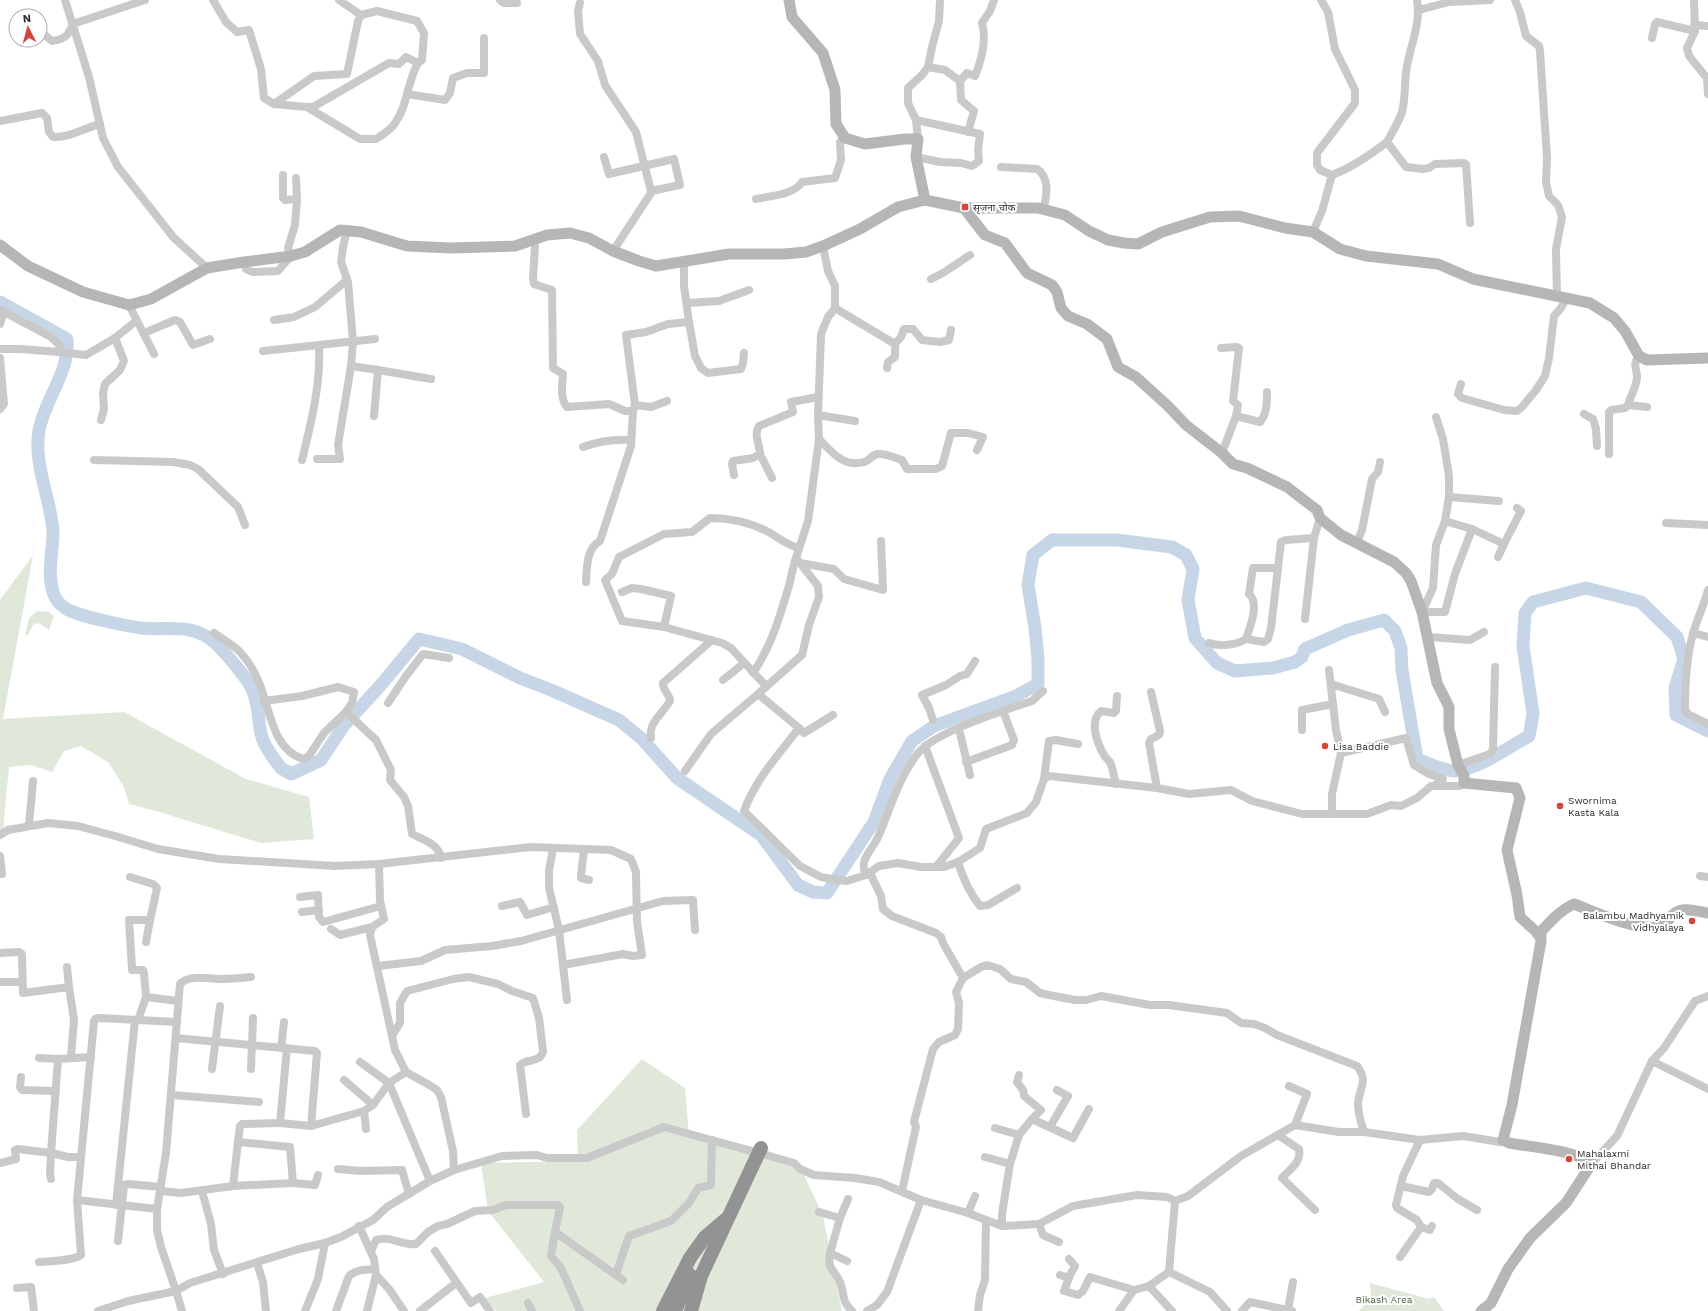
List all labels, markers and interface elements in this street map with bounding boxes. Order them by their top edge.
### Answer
north arrow [8,8,48,48]
text: N [22,12,32,25]
marker: सृजना चोक [960,202,970,212]
place label: सृजना चोक [973,202,1016,214]
marker: Lisa Baddie [1320,741,1330,751]
place label: Lisa Baddie [1333,741,1389,752]
place label: Swornima Kasta Kala [1568,795,1620,818]
marker: Swornima Kasta Kala [1555,801,1565,811]
place label: Balambu Madhyamik Vidhyalaya [1583,910,1684,933]
marker: Balambu Madhyamik Vidhyalaya [1687,916,1697,926]
place label: Mahalaxmi Mithai Bhandar [1577,1148,1651,1171]
marker: Mahalaxmi Mithai Bhandar [1564,1154,1574,1164]
park label: Bikash Area [1356,1294,1413,1305]

